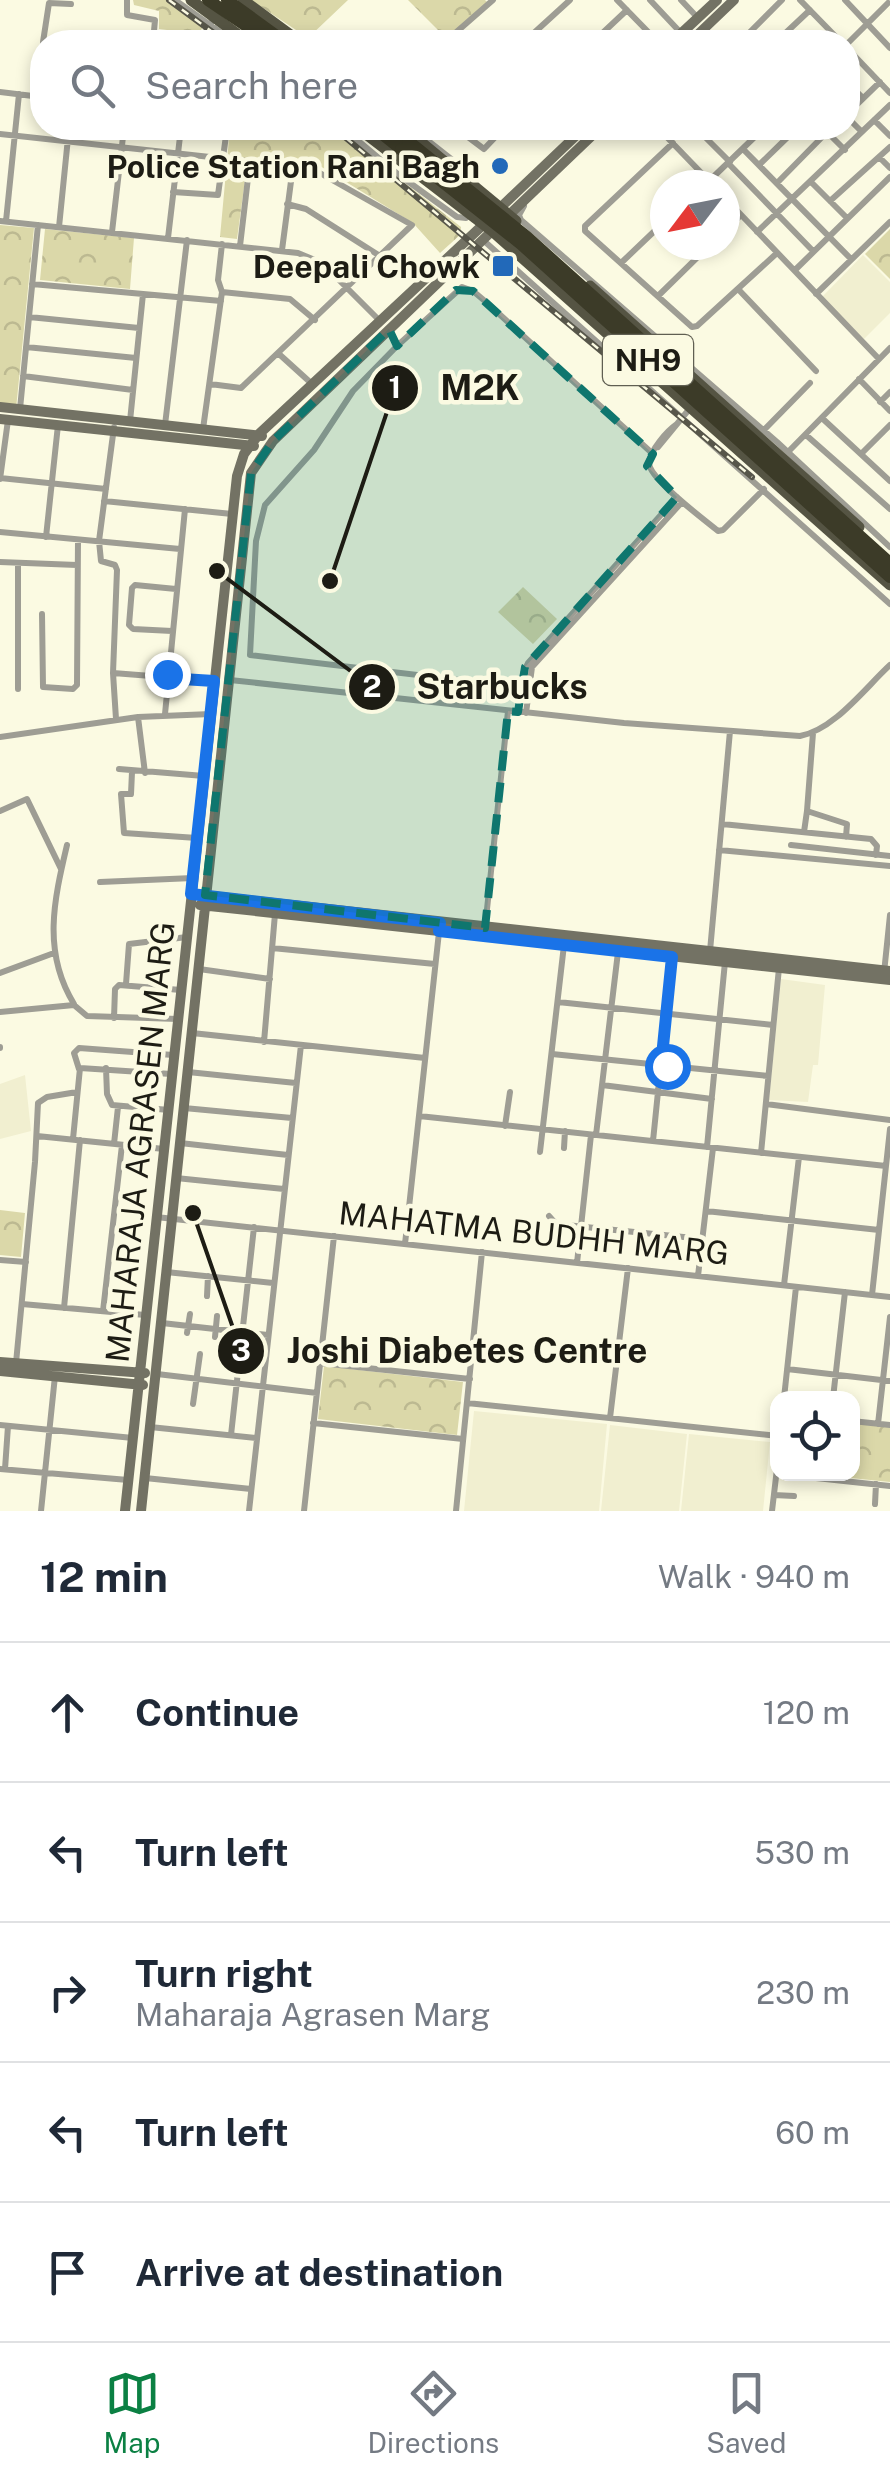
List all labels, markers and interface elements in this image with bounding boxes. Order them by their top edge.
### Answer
search box [30,30,860,140]
icon: search [65,58,120,113]
text: Search here [145,63,358,108]
place label: Police Station Rani Bagh [106,148,480,185]
marker: Police Station Rani Bagh [489,155,511,177]
north arrow [650,170,740,260]
place label: Deepali Chowk [253,248,480,285]
marker: Deepali Chowk [490,253,516,279]
road number: NH9 [603,335,693,385]
callout: M2K [370,355,540,420]
text: M2K [440,367,520,408]
text: 1 [389,369,401,405]
route end [145,652,191,698]
callout: Starbucks [347,654,608,719]
text: Starbucks [416,666,588,707]
text: 2 [362,668,382,704]
street label: MAHARAJA AGRASEN MARG [98,920,182,1364]
route start [645,1044,691,1090]
street label: MAHATMA BUDHH MARG [337,1194,731,1272]
callout: Joshi Diabetes Centre [216,1318,667,1383]
text: Joshi Diabetes Centre [287,1330,647,1371]
text: 3 [231,1332,251,1368]
map controls [770,1391,860,1481]
button: locate [770,1391,860,1481]
text: 12 min [40,1552,168,1601]
text: Walk · 940 m [658,1558,850,1595]
icon: ahead [40,1685,95,1740]
text: Continue [135,1690,299,1735]
text: 120 m [763,1694,850,1731]
icon: left [40,1825,95,1880]
text: Turn left [135,1830,289,1875]
text: 530 m [755,1834,850,1871]
text: Turn right [135,1951,313,1996]
icon: right [40,1965,95,2020]
text: 230 m [756,1974,850,2011]
text: Maharaja Agrasen Marg [135,1996,491,2033]
icon: left [40,2105,95,2160]
text: Turn left [135,2110,289,2155]
text: 60 m [775,2114,850,2151]
icon: arrive [40,2245,95,2300]
text: Arrive at destination [135,2250,503,2295]
tab: Map [104,2366,160,2459]
tab: Directions [368,2366,499,2459]
tab: Saved [706,2366,786,2459]

